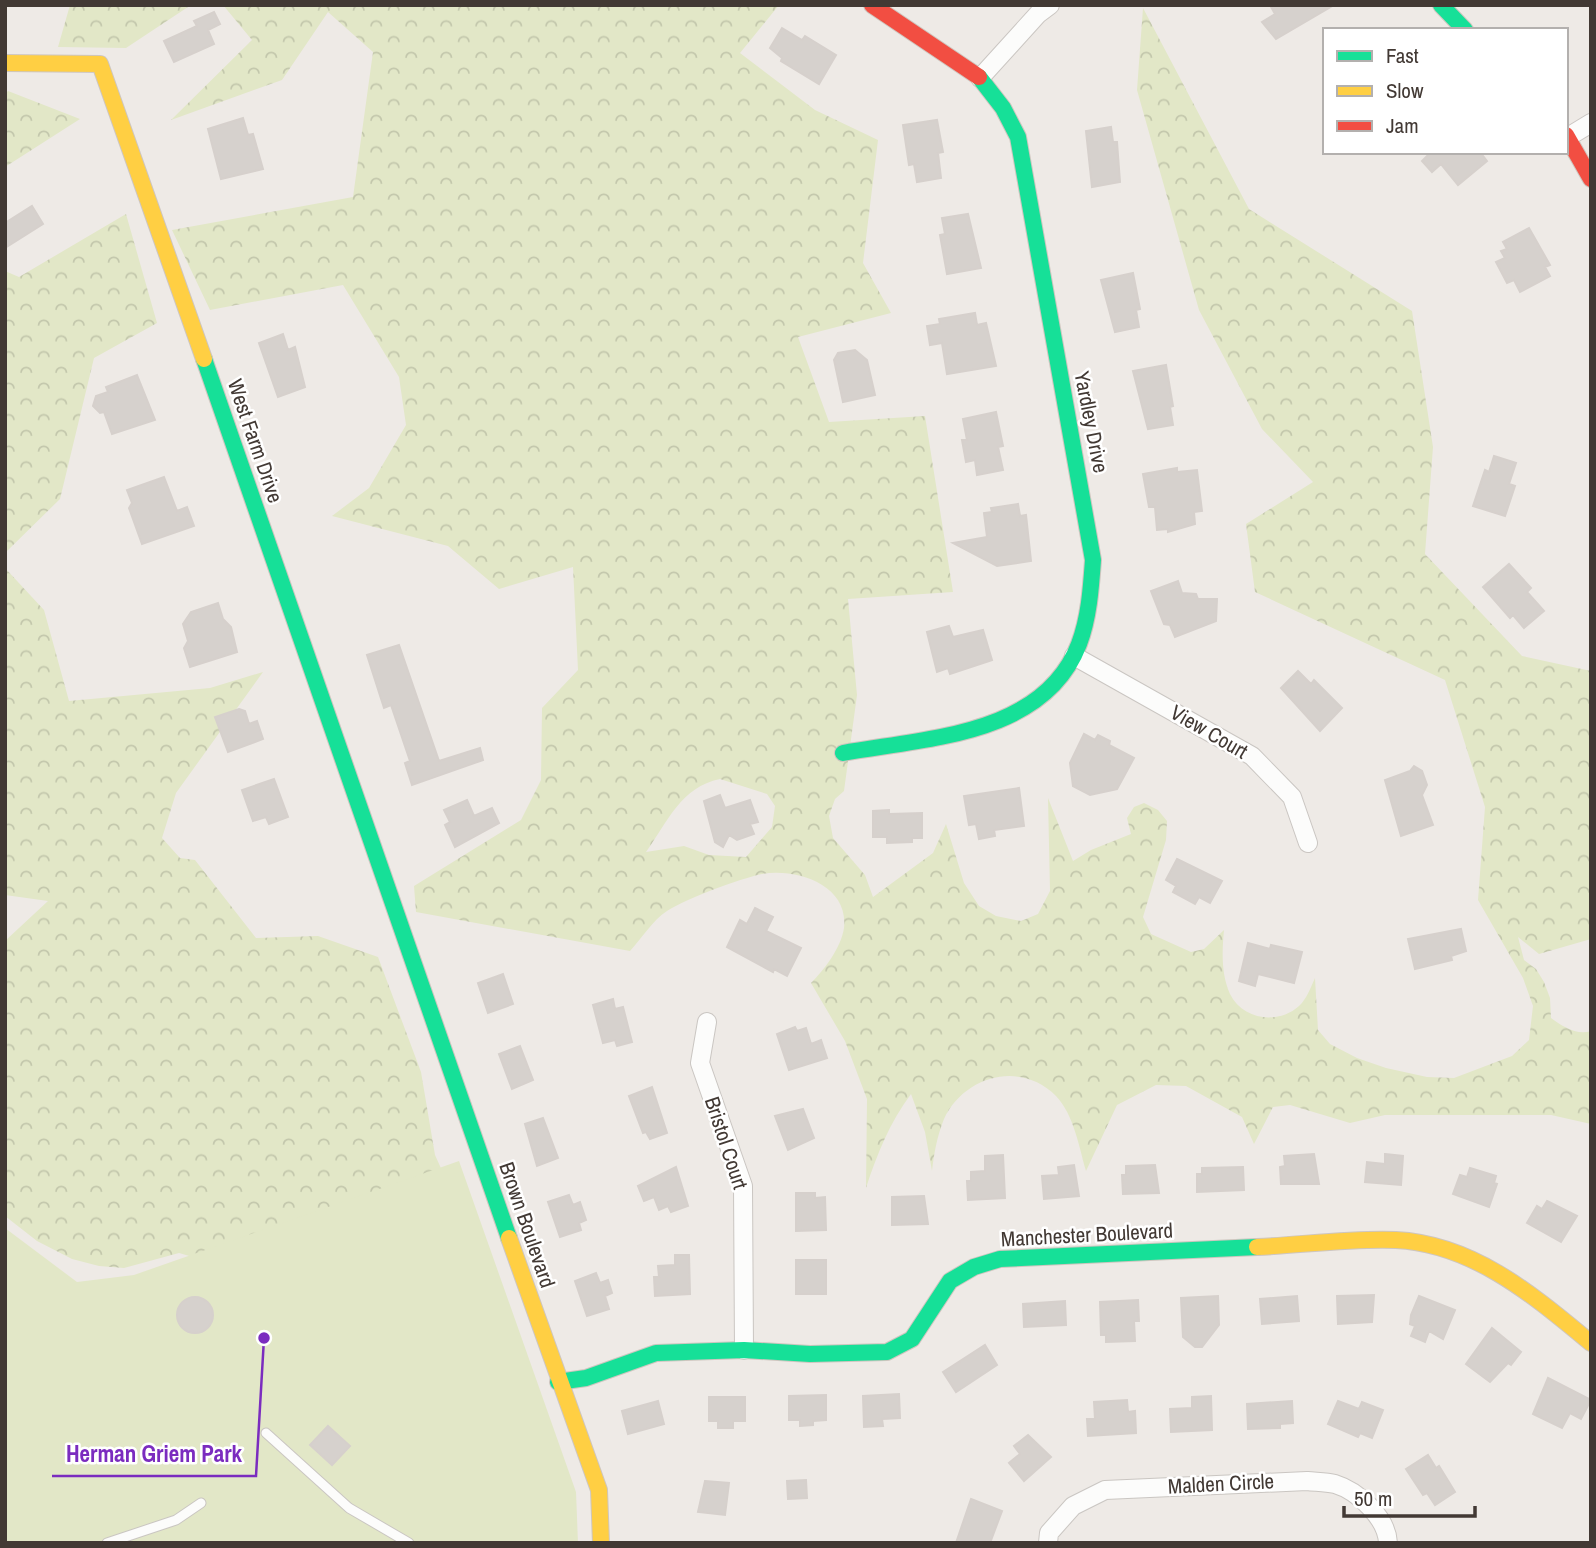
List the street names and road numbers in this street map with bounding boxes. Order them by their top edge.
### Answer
street label: Yardley Drive [1067,369,1116,475]
street label: West Farm Drive [221,375,290,507]
street label: View Court [1165,698,1253,765]
street label: Bristol Court [698,1093,755,1193]
street label: Brown Boulevard [492,1158,563,1292]
street label: Manchester Boulevard [1000,1216,1174,1253]
street label: Malden Circle [1167,1466,1275,1501]

